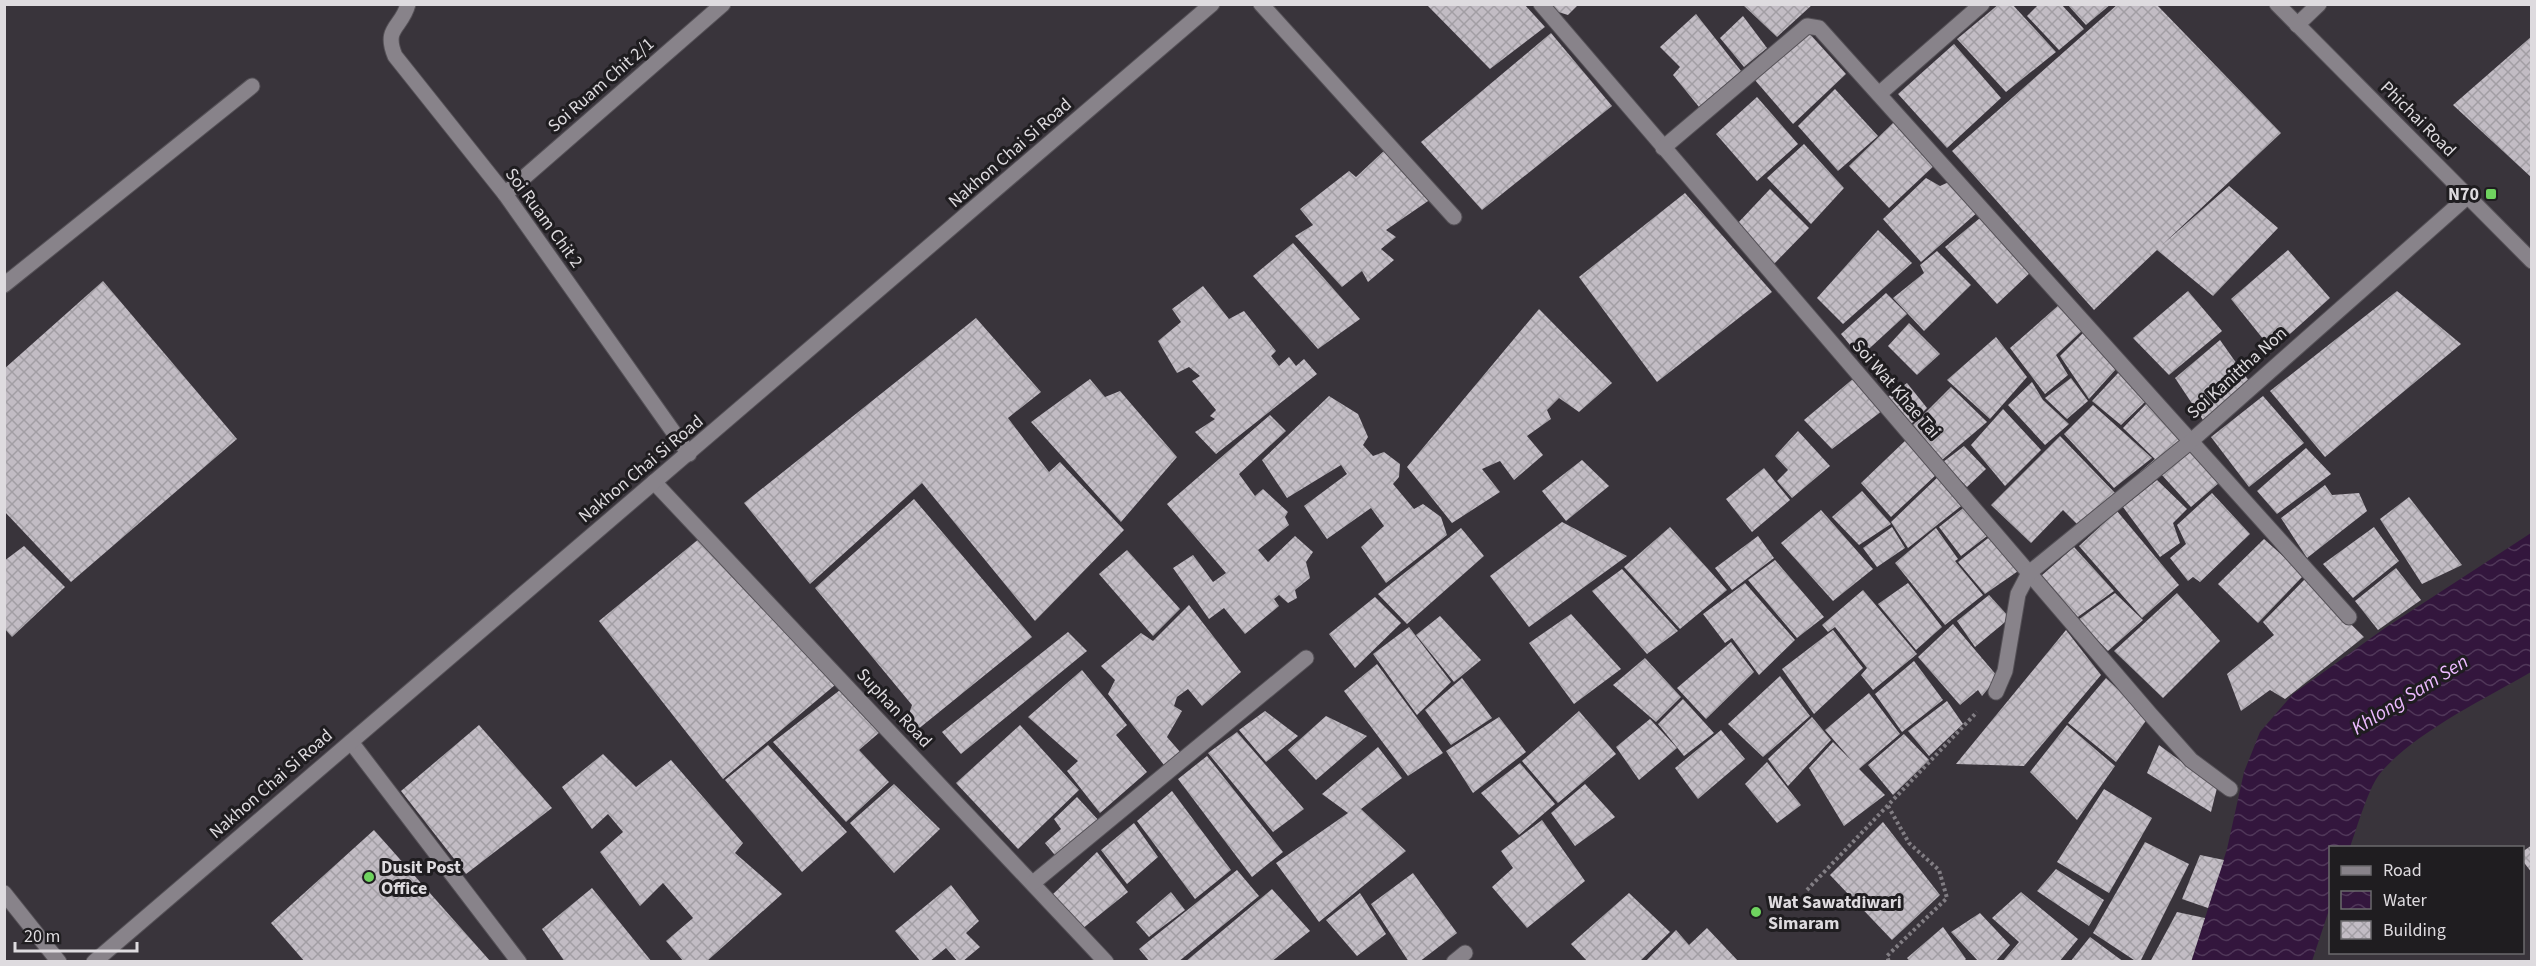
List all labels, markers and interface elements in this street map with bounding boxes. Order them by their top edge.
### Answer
street label: Soi Ruam Chit 2/1 [542,32,660,138]
street label: Phichai Road [2374,75,2462,163]
street label: Nakhon Chai Si Road [943,92,1077,214]
street label: Soi Ruam Chit 2 [499,163,589,273]
place label: N70 [2448,182,2479,207]
marker: N70 [2484,187,2498,201]
street label: Soi Kanittha Non [2182,321,2292,425]
street label: Soi Wat Khae Tai [1846,334,1946,444]
street label: Nakhon Chai Si Road [573,409,709,529]
water label: Khlong Sam Sen [2346,648,2474,742]
street label: Suphan Road [851,663,937,753]
street label: Nakhon Chai Si Road [204,723,338,845]
legend [2329,846,2524,954]
place label: Dusit Post Office [381,855,461,901]
text: Road [2383,858,2422,883]
marker: Dusit Post Office [362,870,376,884]
text: Water [2383,888,2427,913]
place label: Wat Sawatdiwari Simaram [1768,890,1902,936]
marker: Wat Sawatdiwari Simaram [1749,905,1763,919]
scale bar [15,915,136,953]
text: Building [2383,918,2446,943]
text: 20 m [24,924,60,949]

